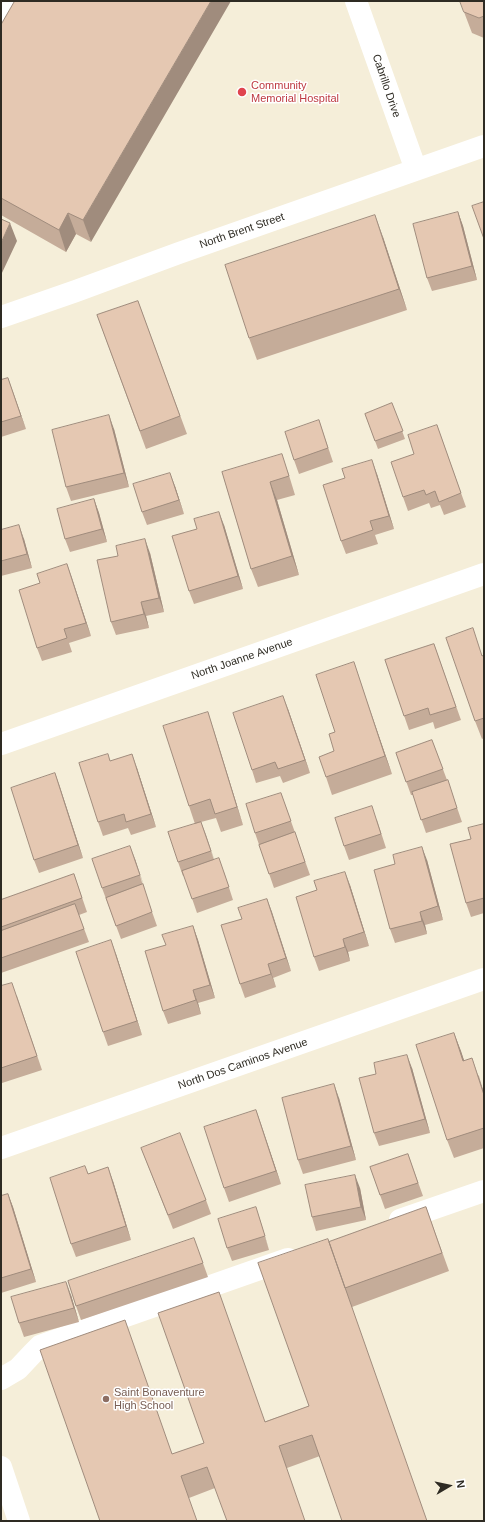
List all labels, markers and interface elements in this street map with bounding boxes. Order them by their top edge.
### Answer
street label: Cabrillo Drive [369,53,403,119]
place label: Community Memorial Hospital [251,79,339,105]
marker: Community Memorial Hospital [236,86,248,98]
street label: North Brent Street [198,210,286,252]
street label: North Joanne Avenue [190,635,294,683]
street label: North Dos Caminos Avenue [176,1036,310,1092]
place label: Saint Bonaventure High School [114,1386,205,1412]
marker: Saint Bonaventure High School [101,1394,111,1404]
north arrow [429,1466,469,1506]
text: N [454,1479,467,1489]

